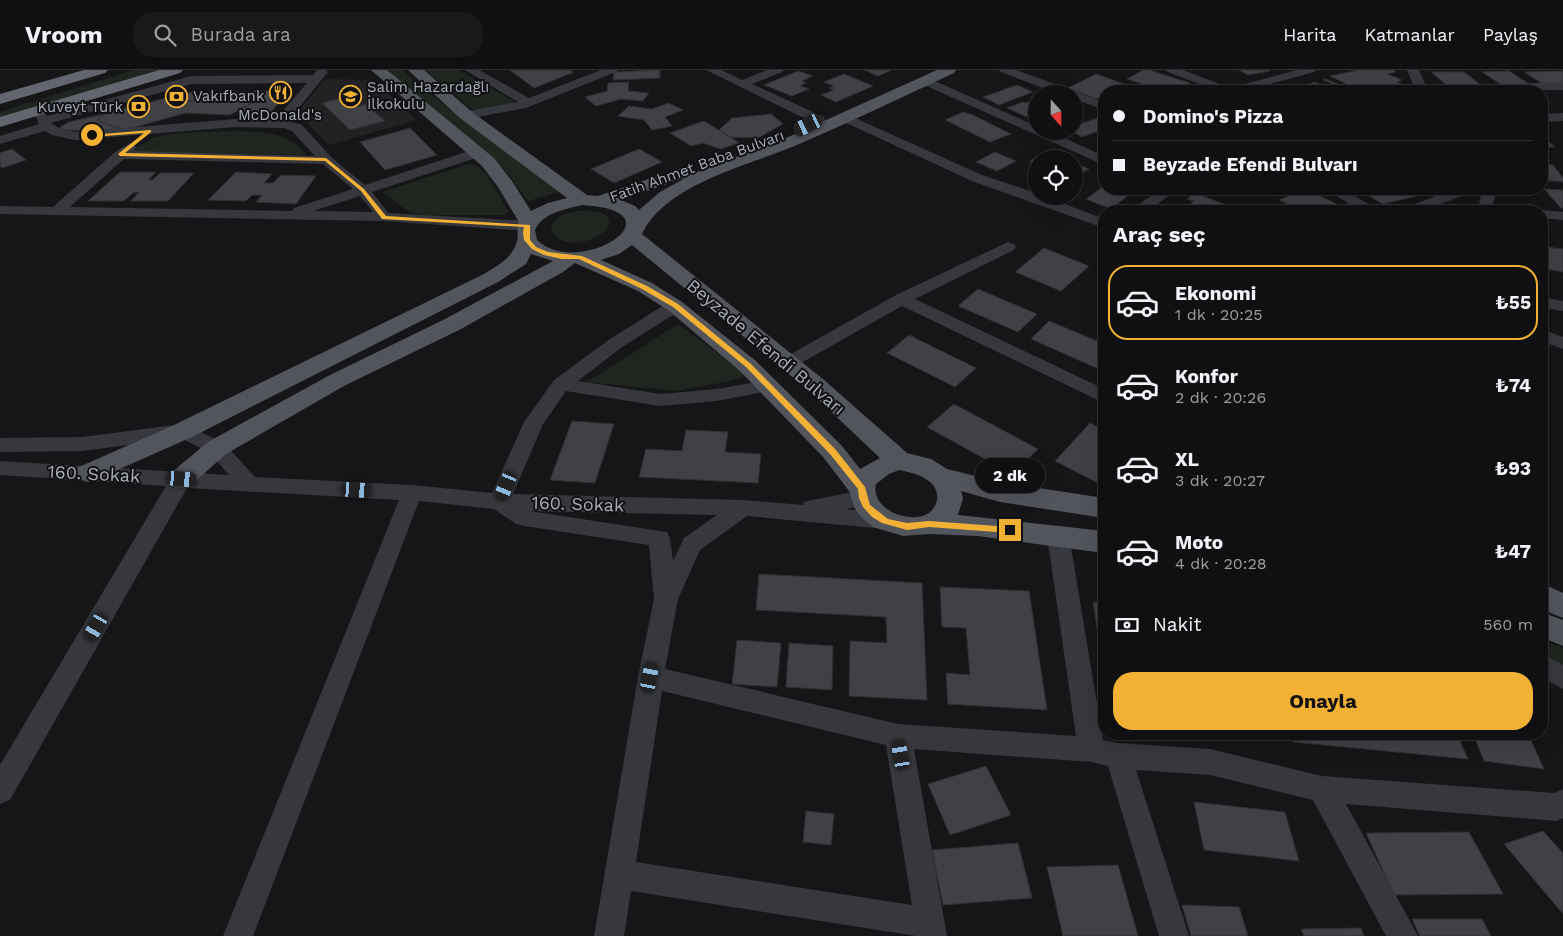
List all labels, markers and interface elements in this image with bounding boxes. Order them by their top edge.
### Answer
search box [133,12,483,57]
text: Vroom [25,21,103,49]
icon: search [151,21,179,49]
text: Burada ara [191,23,291,46]
text: Harita [1283,24,1336,45]
text: Katmanlar [1364,24,1455,45]
text: Paylaş [1483,24,1538,45]
place label: Salim Hazardağlı İlkokulu [367,78,489,113]
restaurant icon: McDonald's [268,80,292,104]
bank icon: Vakıfbank [165,84,189,108]
school or university icon: Salim Hazardağlı İlkokulu [339,84,363,108]
north arrow [1028,85,1082,140]
map controls [1028,85,1083,205]
place label: Vakıfbank [193,87,265,105]
bank icon: Kuveyt Türk [127,95,151,119]
place label: Kuveyt Türk [37,98,123,116]
text: Domino's Pizza [1143,105,1283,128]
place label: McDonald's [238,106,322,124]
car [791,112,824,138]
route start [81,124,103,146]
street label: Fatih Ahmet Baba Bulvarı [607,126,787,206]
button: locate [1028,150,1083,205]
text: Beyzade Efendi Bulvarı [1143,153,1358,176]
text: Araç seç [1113,222,1206,247]
street label: Beyzade Efendi Bulvarı [683,274,850,419]
icon: car [1115,280,1160,325]
text: Ekonomi [1175,282,1256,305]
text: ₺55 [1495,291,1531,314]
text: 1 dk · 20:25 [1175,305,1263,324]
icon: car [1115,363,1160,408]
text: Konfor [1175,365,1238,388]
text: ₺74 [1495,374,1531,397]
text: 2 dk · 20:26 [1175,388,1266,407]
icon: car [1115,446,1160,491]
text: XL [1175,448,1199,471]
text: ₺93 [1495,457,1531,480]
callout: 2 dk [975,458,1045,492]
street label: 160. Sokak [47,461,141,486]
text: 2 dk [993,466,1027,485]
car [493,469,518,503]
car [166,470,197,488]
text: 3 dk · 20:27 [1175,471,1265,490]
car [341,482,372,498]
street label: 160. Sokak [531,491,625,516]
route end [999,519,1021,541]
icon: car [1115,529,1160,574]
text: Moto [1175,531,1223,554]
text: ₺47 [1495,540,1531,563]
text: 4 dk · 20:28 [1175,554,1267,573]
car [82,610,109,644]
icon: cash [1113,611,1141,639]
text: Nakit [1153,613,1201,636]
text: 560 m [1483,615,1533,634]
car [639,661,660,693]
button: Onayla [1113,672,1533,730]
car [891,739,910,771]

